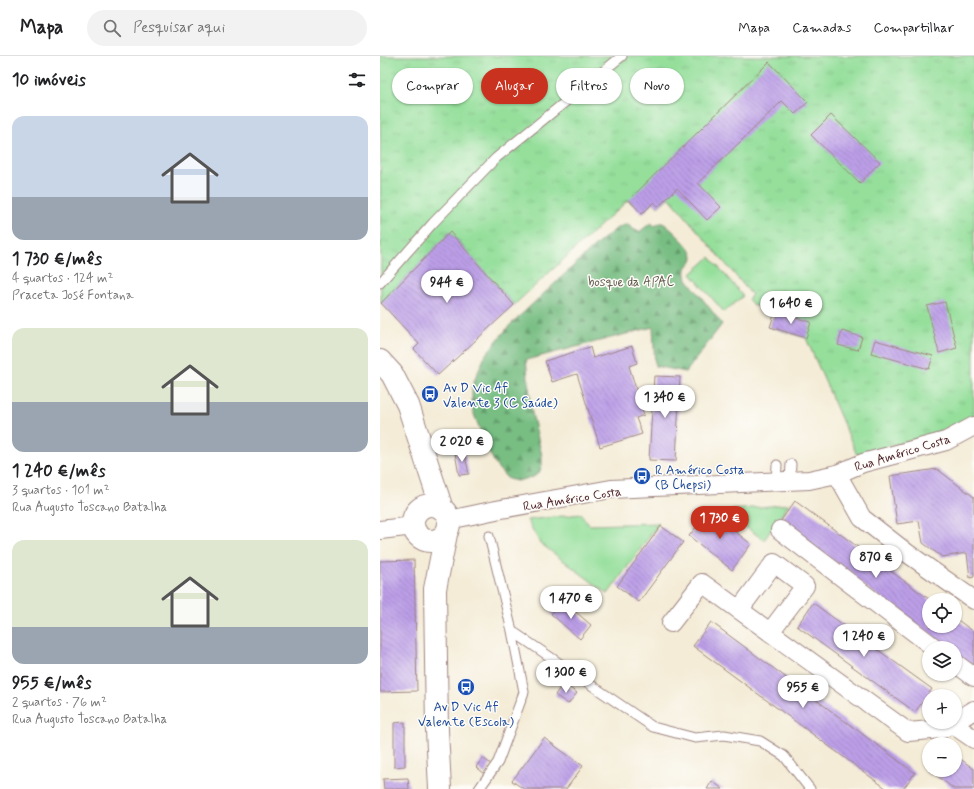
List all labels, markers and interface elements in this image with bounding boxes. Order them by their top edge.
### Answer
search box [87,10,367,46]
text: Mapa [20,15,63,40]
icon: search [101,17,123,39]
text: Pesquisar aqui [133,18,225,38]
text: Mapa [738,19,770,37]
text: Camadas [792,19,851,37]
text: Compartilhar [873,19,954,37]
chip: Comprar [392,68,473,104]
chip: Alugar [481,68,548,104]
chip: Filtros [556,68,622,104]
chip: Novo [630,68,684,104]
text: 10 imóveis [12,69,86,91]
icon: filters [346,69,368,91]
icon: home [154,142,226,214]
text: 1 730 €/mês [12,248,102,270]
text: 4 quartos · 124 m² [12,270,113,287]
pin: 944 € [419,270,475,304]
text: 944 € [430,274,464,291]
park label: bosque da APAC [588,274,674,291]
text: Praceta José Fontana [12,287,133,304]
pin: 1 640 € [754,291,828,325]
text: 1 640 € [769,295,813,312]
icon: home [154,354,226,426]
place label: Av D Vic Af Valente 3 (C Saúde) [443,380,558,412]
bus stop icon: Av D Vic Af Valente 3 (C Saúde) [420,384,440,404]
pin: 1 340 € [628,385,702,419]
text: 1 340 € [644,389,686,406]
pin: 2 020 € [425,429,499,463]
street label: Rua Américo Costa [852,431,953,476]
text: 2 020 € [440,433,484,450]
text: 1 240 €/mês [12,460,105,482]
place label: R Américo Costa (B Chepsi) [655,462,745,494]
bus stop icon: R Américo Costa (B Chepsi) [632,466,652,486]
text: 3 quartos · 101 m² [12,482,109,499]
street label: Rua Américo Costa [522,483,623,516]
text: Rua Augusto Toscano Batalha [12,499,167,516]
pin: 1 730 € [683,506,757,540]
text: 1 730 € [700,510,740,527]
pin: 870 € [848,545,904,579]
text: 870 € [859,549,893,566]
icon: home [154,566,226,638]
pin: 1 470 € [534,586,608,620]
text: 1 470 € [549,590,593,607]
map controls [922,593,962,777]
button: locate [922,593,962,633]
pin: 1 240 € [827,624,901,658]
text: 1 240 € [842,628,886,645]
button: layers [922,641,962,681]
pin: 1 300 € [529,660,603,694]
text: 1 300 € [545,664,587,681]
text: 955 €/mês [12,672,92,694]
pin: 955 € [775,675,831,709]
bus stop icon: Av D Vic Af Valente (Escola) [456,677,476,697]
text: 955 € [787,679,819,696]
button: + [922,689,962,729]
text: 2 quartos · 76 m² [12,694,107,711]
place label: Av D Vic Af Valente (Escola) [418,699,514,731]
text: Rua Augusto Toscano Batalha [12,711,167,728]
button: − [922,737,962,777]

